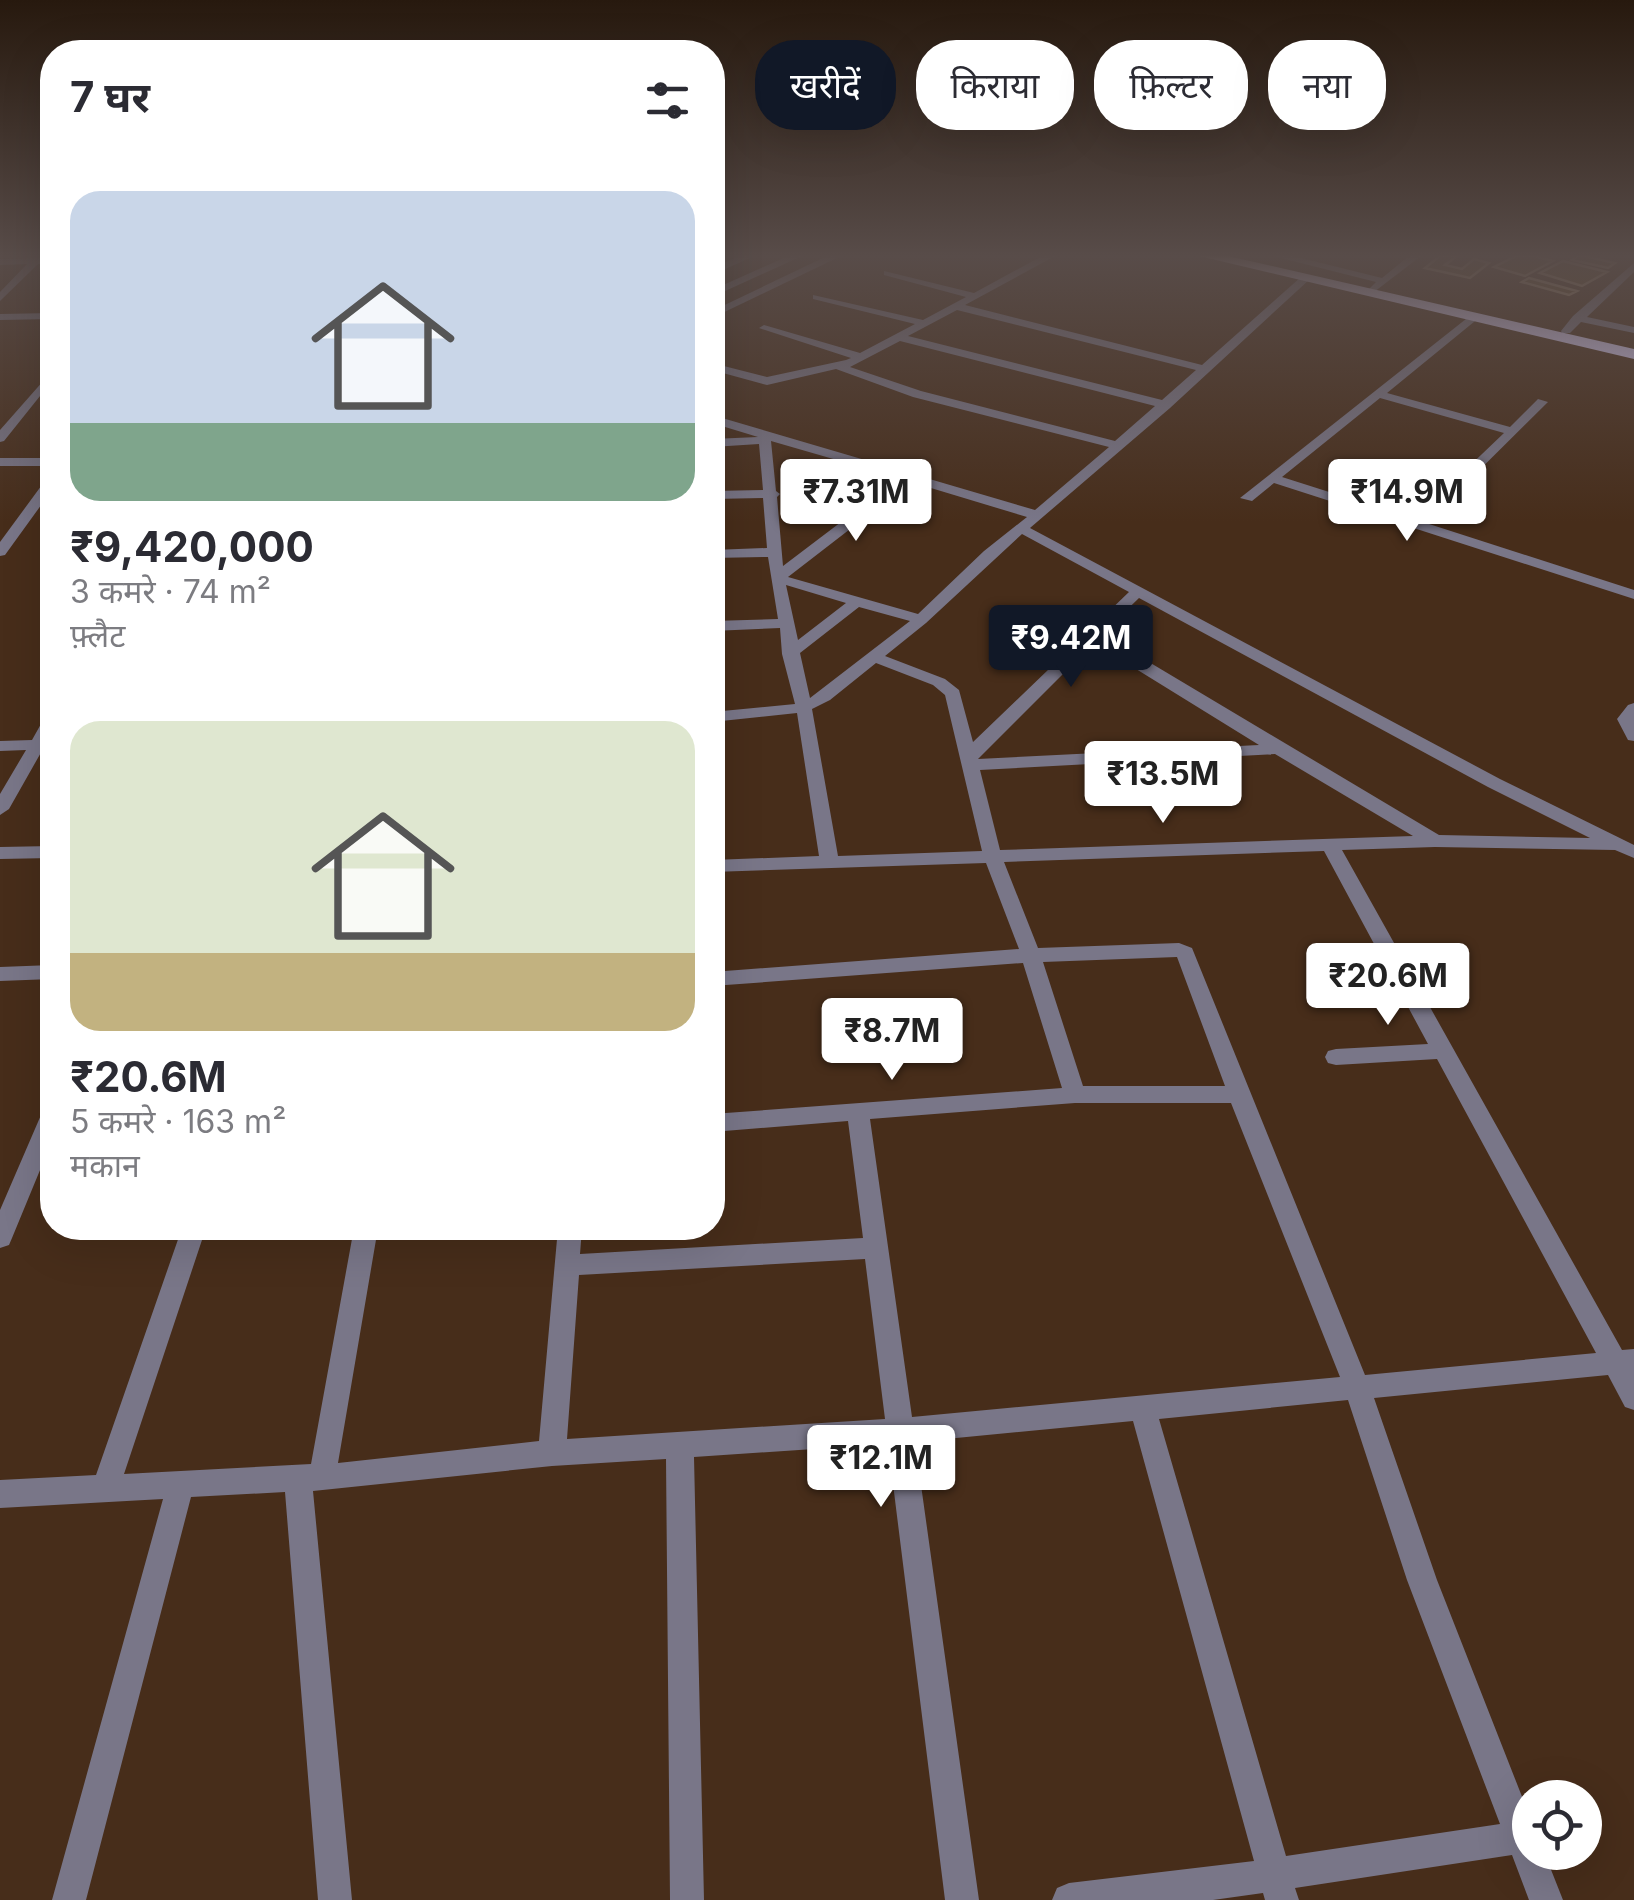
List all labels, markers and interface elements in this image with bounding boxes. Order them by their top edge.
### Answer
chip: खरीदें [755,40,896,130]
chip: किराया [916,40,1074,130]
chip: फ़िल्टर [1094,40,1248,130]
chip: नया [1268,40,1386,130]
text: 7 घर [70,71,150,122]
icon: filters [640,73,695,128]
icon: home [293,256,473,436]
pin: ₹7.31M [775,459,937,544]
pin: ₹14.9M [1326,459,1488,544]
text: ₹7.31M [802,472,910,511]
text: ₹14.9M [1350,472,1464,511]
text: ₹9,420,000 [70,521,314,572]
text: 3 कमरे · 74 m² [70,572,271,611]
pin: ₹9.42M [990,605,1152,690]
text: फ़्लैट [70,616,125,655]
text: ₹9.42M [1011,618,1131,657]
pin: ₹13.5M [1082,741,1244,826]
text: ₹13.5M [1107,754,1219,793]
icon: home [293,786,473,966]
pin: ₹20.6M [1307,943,1469,1028]
text: ₹20.6M [1328,956,1448,995]
pin: ₹8.7M [822,998,962,1083]
text: ₹8.7M [844,1011,940,1050]
text: ₹20.6M [70,1051,227,1102]
text: 5 कमरे · 163 m² [70,1102,286,1141]
text: मकान [70,1146,140,1185]
pin: ₹12.1M [800,1425,962,1510]
text: ₹12.1M [829,1438,933,1477]
map controls [1512,1780,1602,1870]
button: locate [1512,1780,1602,1870]

